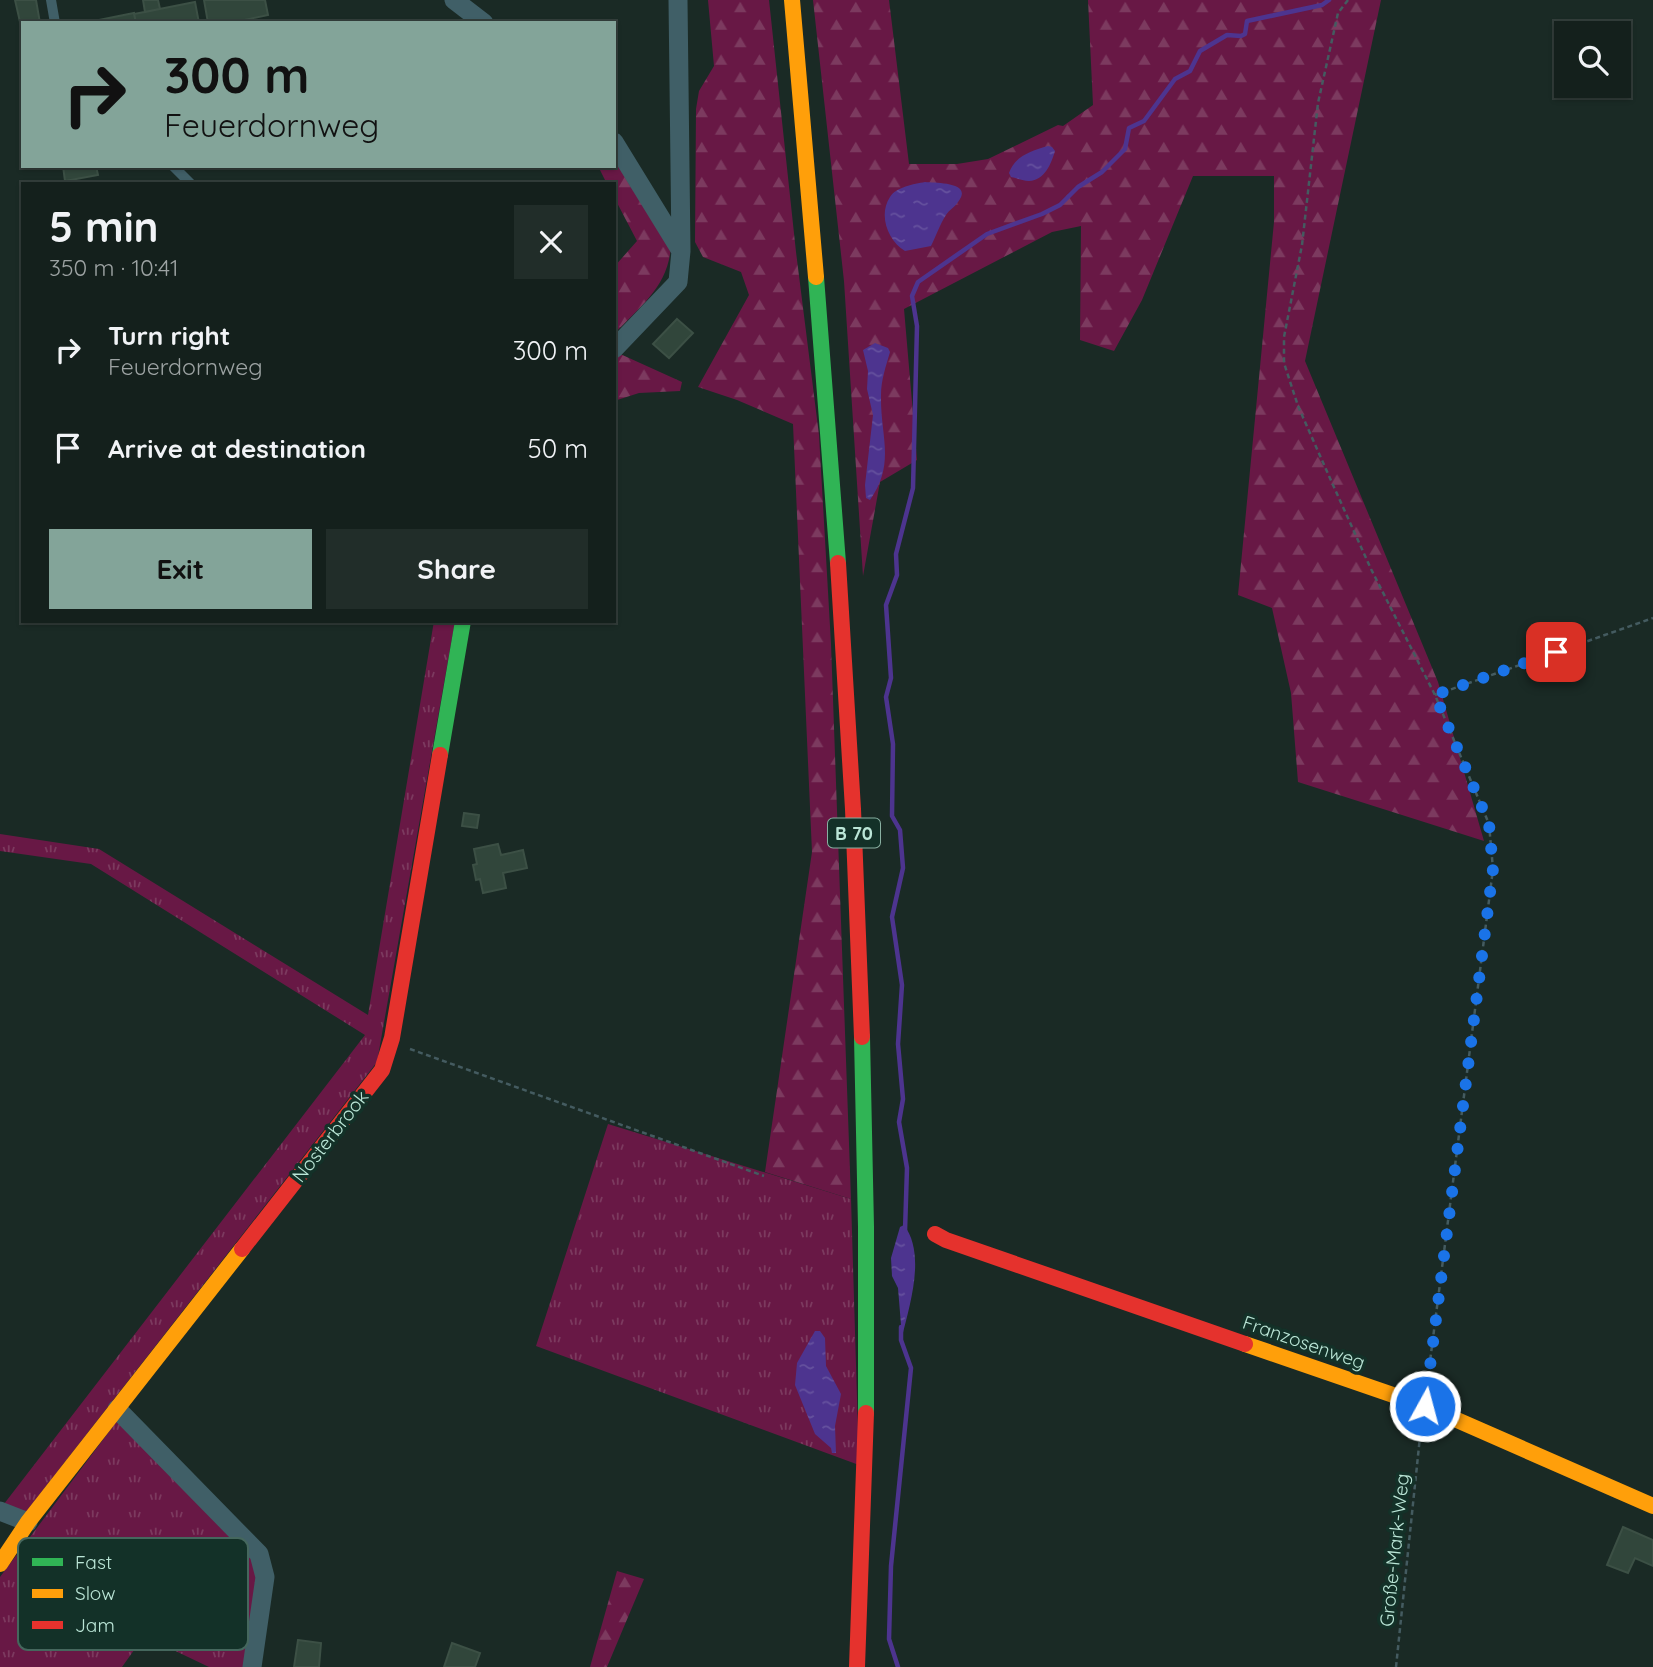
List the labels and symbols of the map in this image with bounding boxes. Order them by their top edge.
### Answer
pin [1526,622,1586,682]
road number: B 70 [828,818,880,848]
street label: Nosterbrook [287,1085,373,1187]
street label: Franzosenweg [1240,1310,1368,1374]
position arrow [1388,1369,1462,1443]
street label: Große-Mark-Weg [1374,1472,1414,1628]
legend [18,1538,248,1650]
text: Fast [75,1550,112,1574]
text: Slow [75,1581,116,1605]
text: Jam [75,1613,115,1637]

